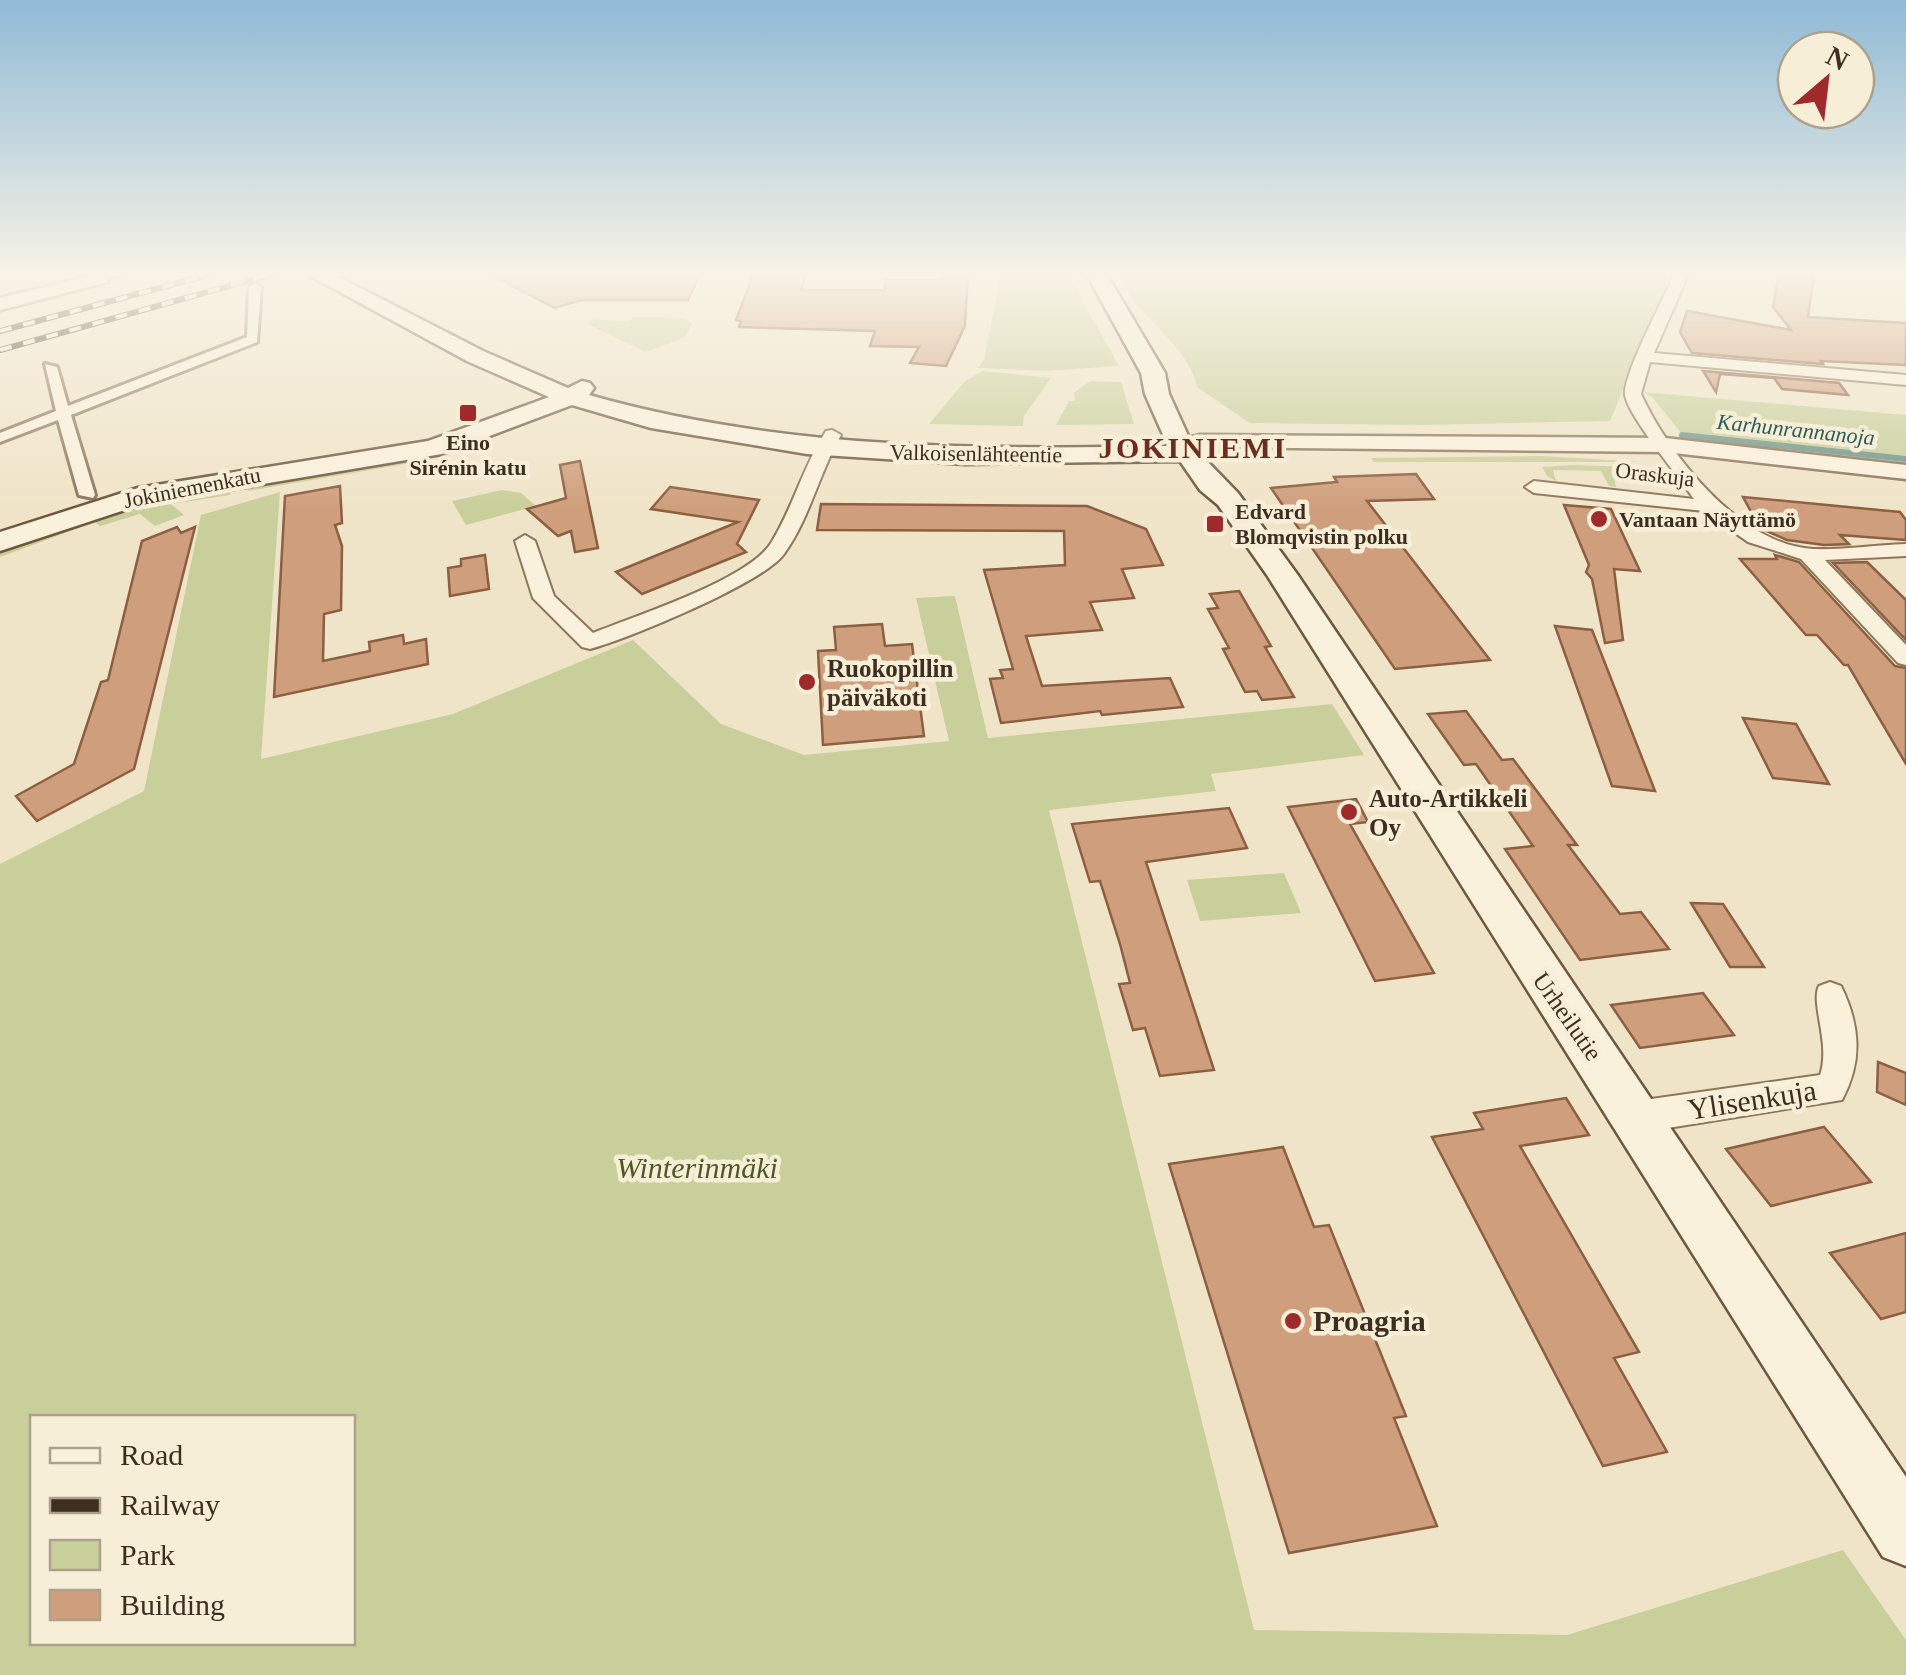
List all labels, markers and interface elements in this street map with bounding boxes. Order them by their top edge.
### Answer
north arrow [1776,30,1876,130]
text: N [1821,40,1854,77]
marker: Eino Sirénin katu [457,402,479,424]
water label: Karhunrannanoja [1715,409,1876,450]
place label: Eino Sirénin katu [410,430,526,480]
district label: JOKINIEMI [1098,431,1288,464]
street label: Valkoisenlähteentie [890,439,1062,468]
street label: Oraskuja [1614,457,1696,492]
street label: Jokiniemenkatu [121,462,263,513]
place label: Edvard Blomqvistin polku [1235,499,1408,549]
place label: Vantaan Näyttämö [1619,507,1796,532]
marker: Vantaan Näyttämö [1588,508,1610,530]
marker: Edvard Blomqvistin polku [1204,513,1226,535]
place label: Ruokopillin päiväkoti [827,655,954,711]
marker: Ruokopillin päiväkoti [796,671,818,693]
place label: Auto-Artikkeli Oy [1369,785,1527,841]
marker: Auto-Artikkeli Oy [1338,801,1360,823]
street label: Urheilutie [1527,967,1608,1066]
street label: Ylisenkuja [1685,1073,1819,1126]
park label: Winterinmäki [616,1151,778,1184]
place label: Proagria [1313,1304,1426,1337]
marker: Proagria [1282,1310,1304,1332]
legend [30,1415,355,1645]
text: Road [120,1438,183,1471]
text: Railway [120,1488,220,1521]
text: Park [120,1538,175,1571]
text: Building [120,1588,225,1621]

